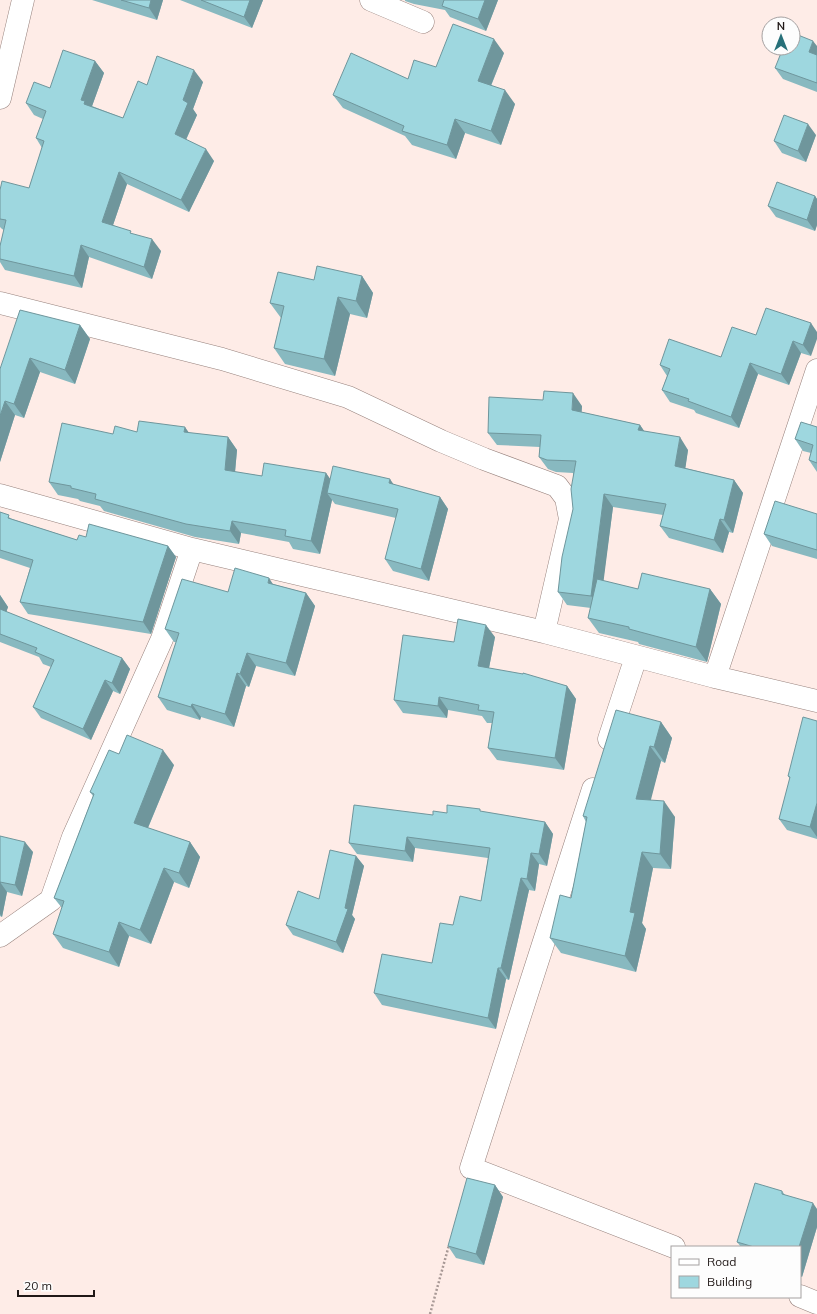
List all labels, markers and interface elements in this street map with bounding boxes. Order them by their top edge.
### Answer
north arrow [761,16,801,56]
text: N [777,19,785,33]
legend [671,1246,801,1298]
text: Road [707,1254,736,1269]
scale bar [18,1272,94,1298]
text: Building [707,1274,752,1289]
text: 20 m [24,1278,52,1293]

